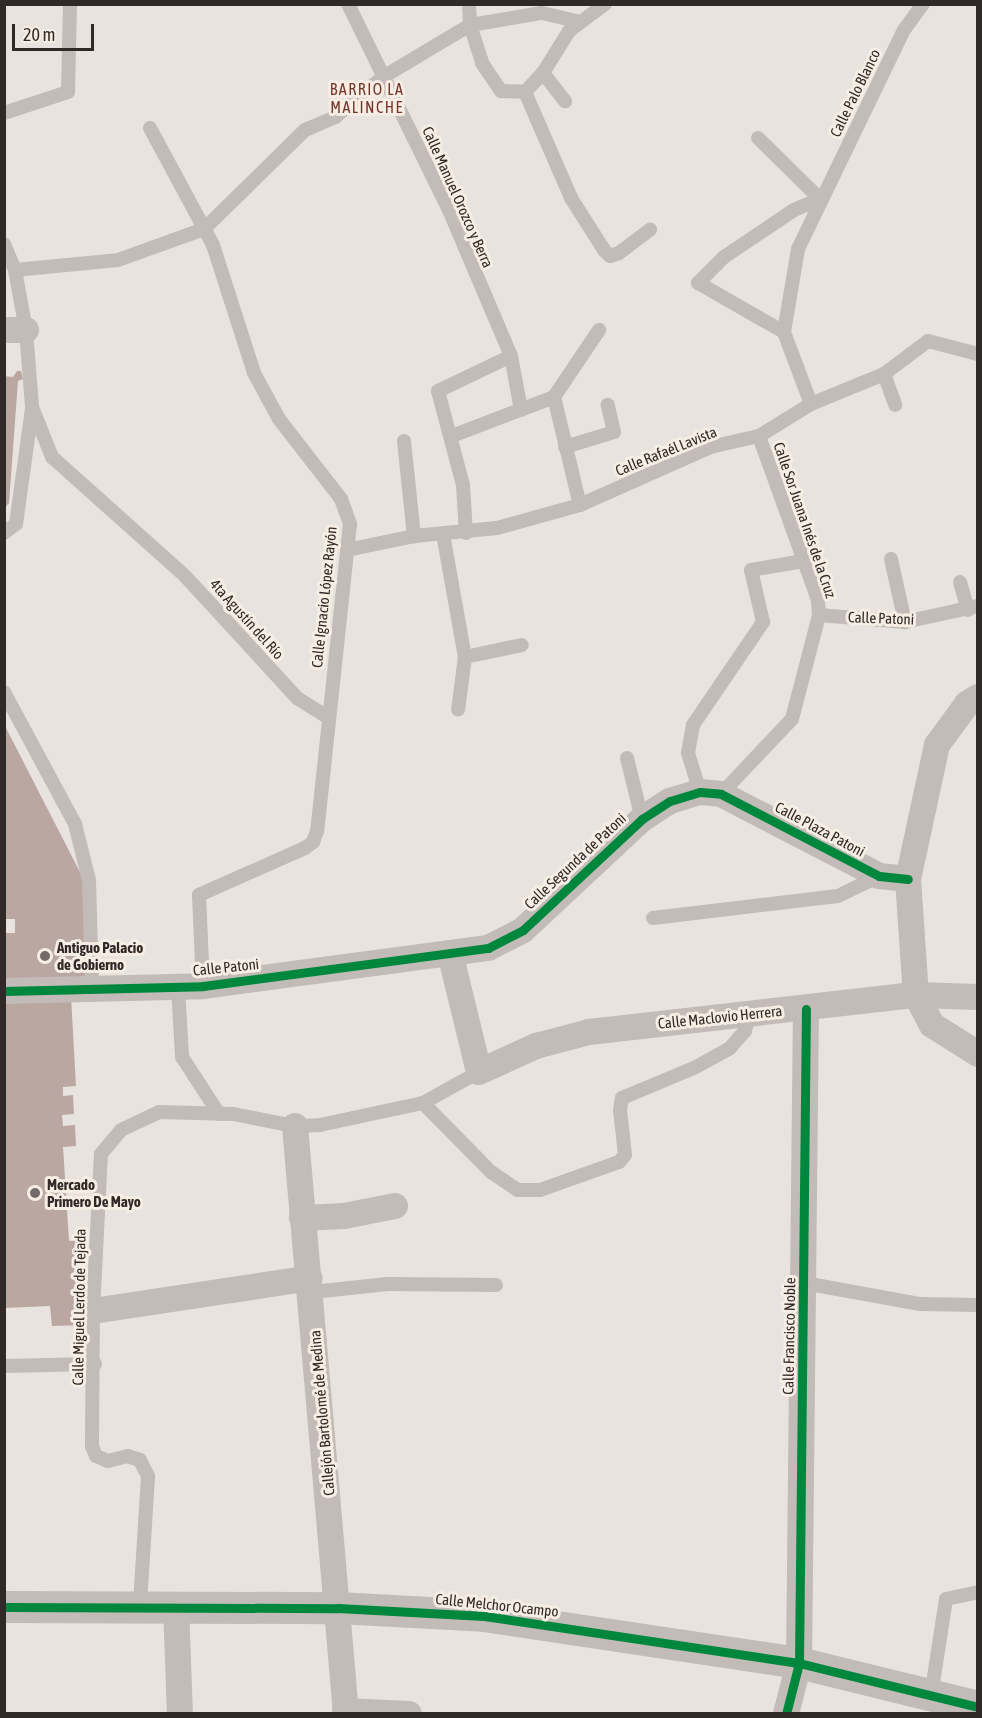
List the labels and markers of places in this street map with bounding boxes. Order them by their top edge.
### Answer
place label: Antiguo Palacio de Gobierno [57,938,143,973]
marker: Antiguo Palacio de Gobierno [38,949,52,963]
place label: Mercado Primero De Mayo [47,1175,141,1210]
marker: Mercado Primero De Mayo [28,1186,42,1200]

